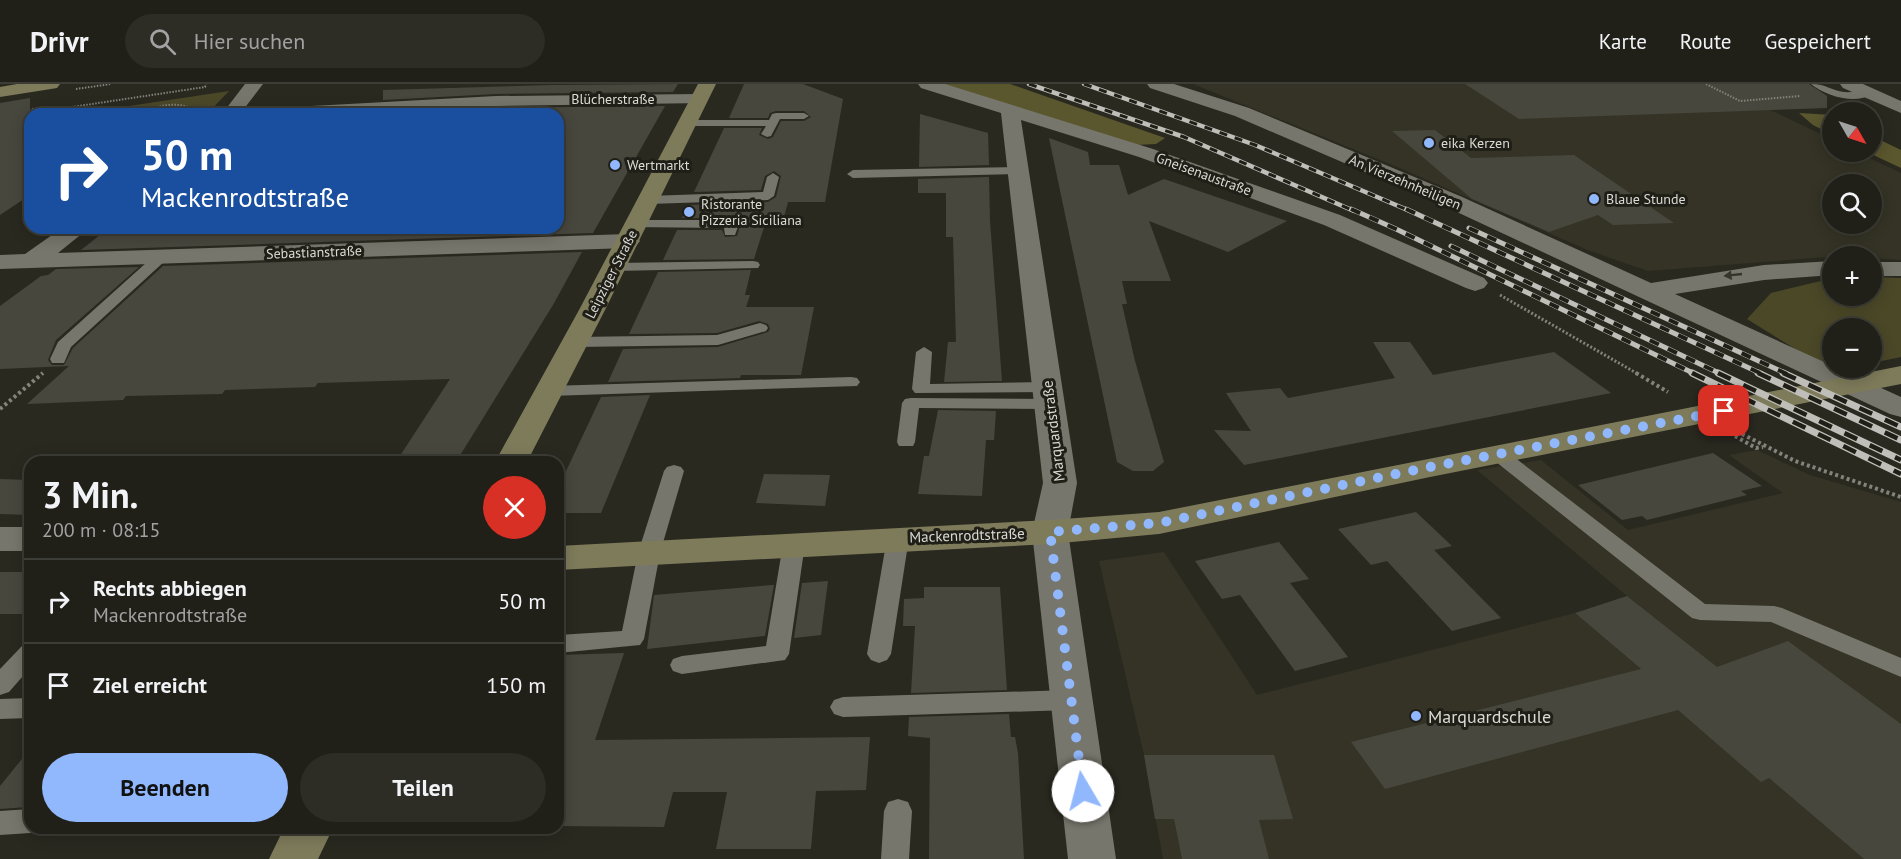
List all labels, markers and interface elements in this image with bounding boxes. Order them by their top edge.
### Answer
search box [125,14,545,68]
text: Drivr [30,23,89,60]
icon: search [146,25,179,58]
text: Hier suchen [194,27,305,55]
text: Karte [1599,28,1647,55]
text: Route [1680,28,1731,55]
text: Gespeichert [1764,28,1871,55]
street label: Blücherstraße [571,90,655,108]
north arrow [1822,102,1882,162]
map controls [1822,102,1882,378]
text: 50 m [141,127,233,182]
icon: right [42,132,120,210]
place label: eika Kerzen [1441,134,1510,152]
marker: eika Kerzen [1422,136,1436,150]
street label: Gneisenaustraße [1154,148,1254,200]
street label: An Vierzehnheiligen [1346,150,1464,214]
place label: Wertmarkt [627,156,690,174]
marker: Wertmarkt [608,158,622,172]
button: search [1822,174,1882,234]
text: Mackenrodtstraße [141,180,349,214]
place label: Blaue Stunde [1606,190,1686,208]
marker: Blaue Stunde [1587,192,1601,206]
place label: Ristorante Pizzeria Siciliana [701,195,802,229]
marker: Ristorante Pizzeria Siciliana [682,205,696,219]
street label: Leipziger Straße [581,227,641,321]
street label: Sebastianstraße [266,241,362,263]
button: + [1822,246,1882,306]
one-way arrow [1723,270,1742,280]
button: − [1822,318,1882,378]
street label: Marquardstraße [1037,379,1069,483]
pin [1698,385,1749,436]
icon: arrive [1707,394,1740,427]
text: 3 Min. [42,471,138,518]
button: close [483,476,546,539]
text: 200 m · 08:15 [42,517,160,543]
street label: Mackenrodtstraße [909,523,1025,547]
text: Rechts abbiegen [93,574,247,602]
icon: right [42,585,75,618]
text: 50 m [498,587,546,615]
text: Mackenrodtstraße [93,602,247,628]
icon: arrive [42,669,75,702]
text: Ziel erreicht [93,671,207,699]
text: 150 m [486,671,546,699]
place label: Marquardschule [1428,705,1551,728]
marker: Marquardschule [1409,709,1423,723]
button: Beenden [42,753,288,822]
button: Teilen [300,753,546,822]
position arrow [1051,759,1115,823]

